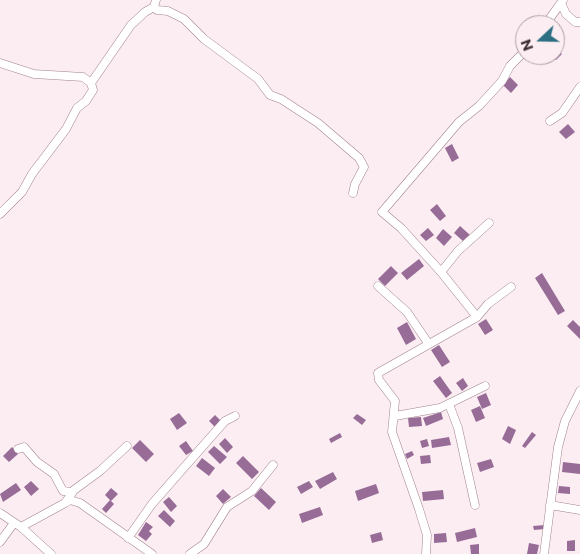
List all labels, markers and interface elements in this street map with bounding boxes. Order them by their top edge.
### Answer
north arrow [515,15,565,65]
text: N [517,37,537,54]

